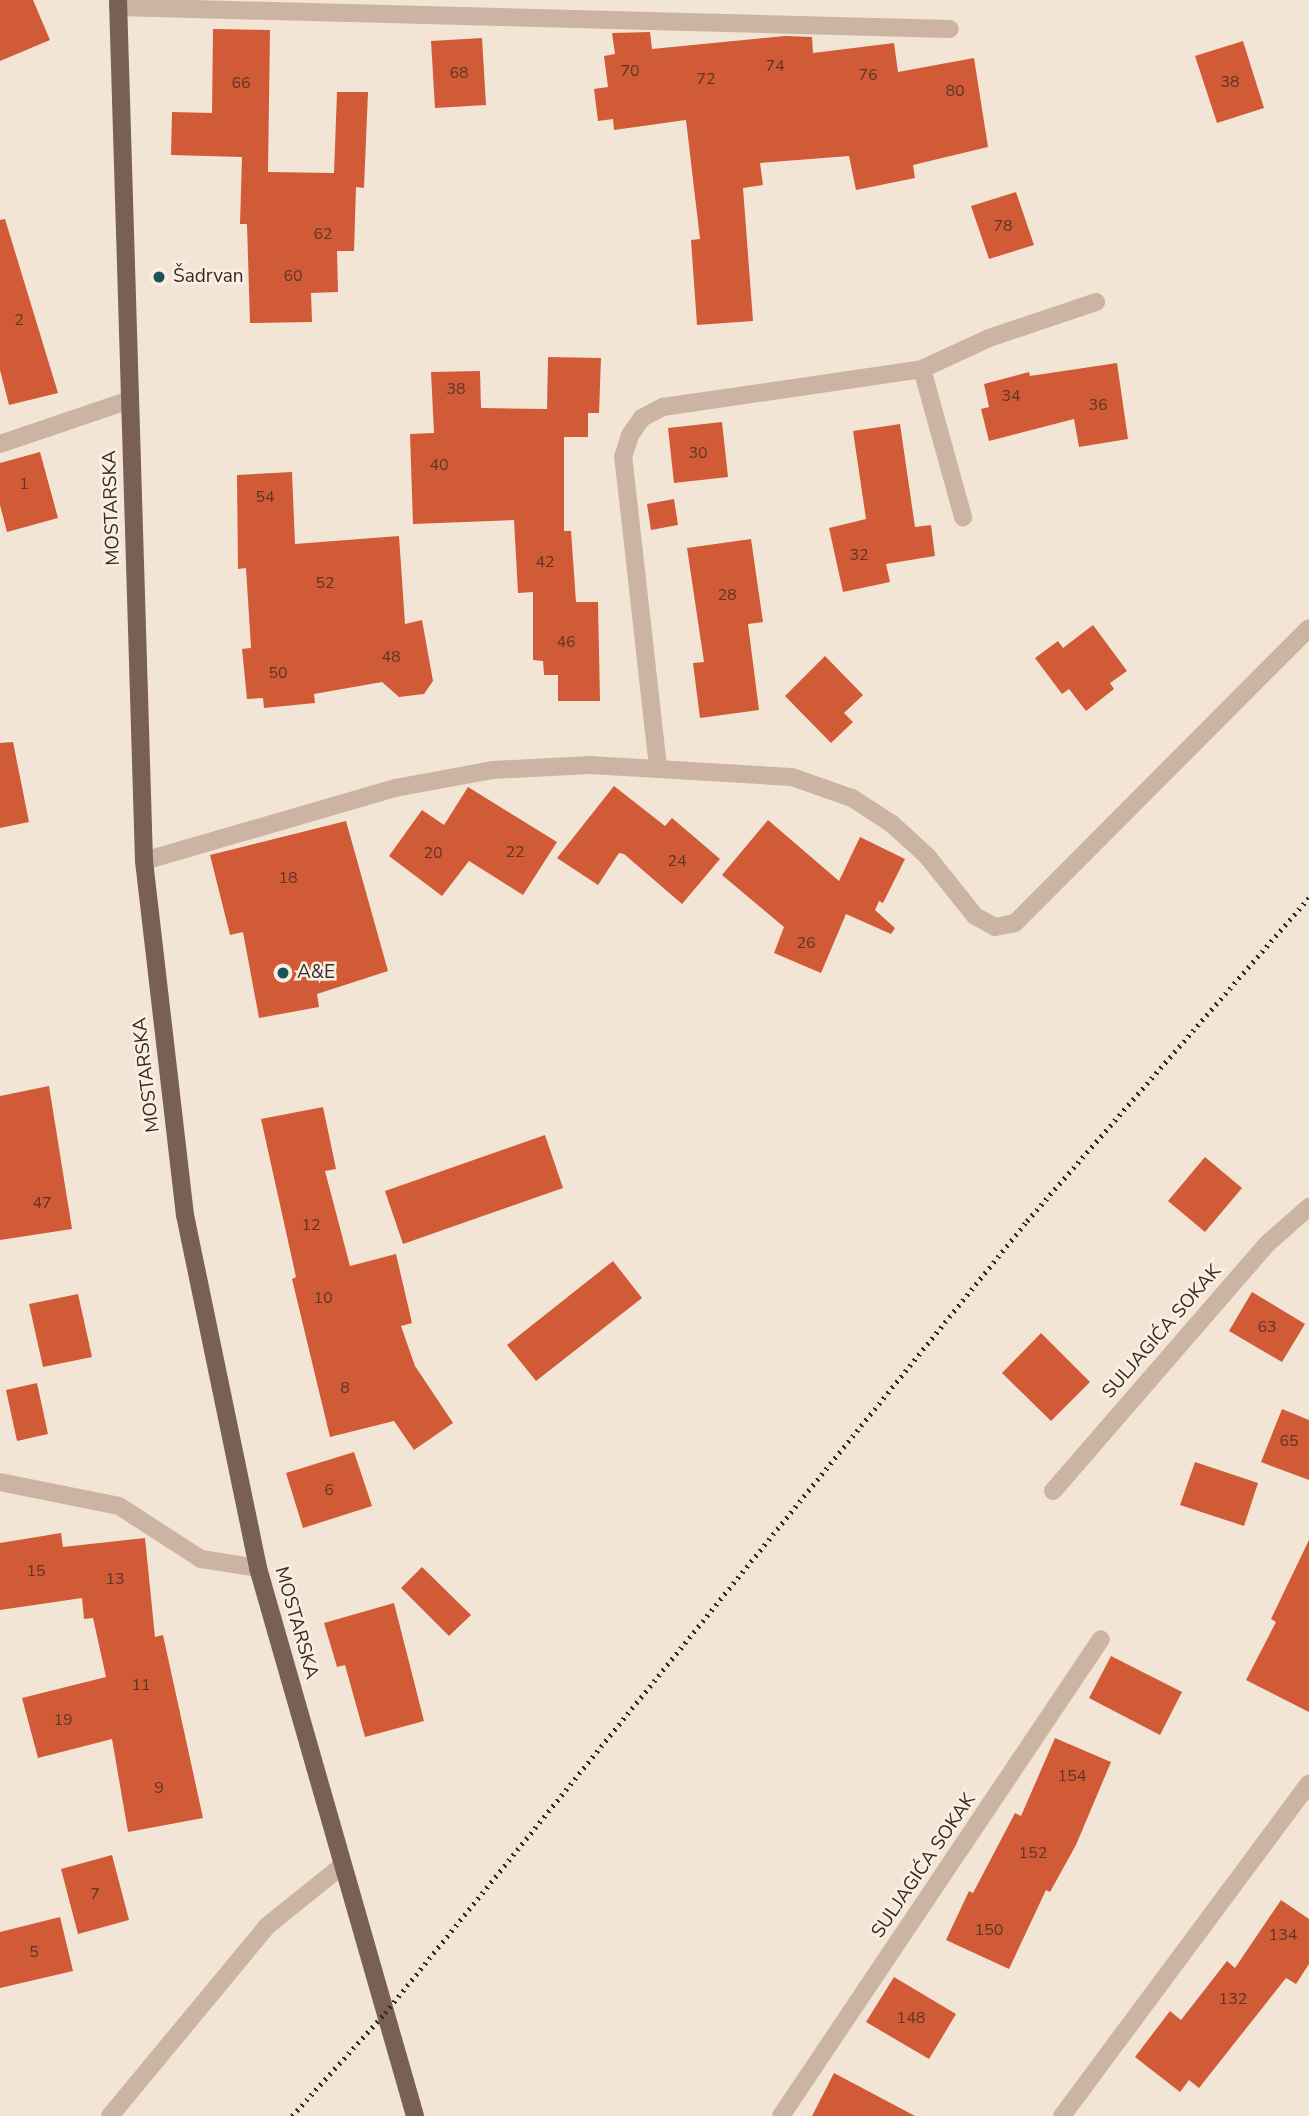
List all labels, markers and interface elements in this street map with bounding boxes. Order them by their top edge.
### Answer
house number: 74 [765,56,785,76]
house number: 70 [620,61,640,81]
house number: 68 [449,63,469,83]
house number: 76 [858,65,878,85]
house number: 72 [696,69,716,89]
house number: 38 [1220,72,1240,92]
house number: 66 [231,73,251,93]
house number: 80 [945,81,965,101]
house number: 78 [993,216,1013,236]
house number: 62 [313,224,333,244]
place label: Šadrvan [173,266,244,288]
house number: 60 [283,266,303,286]
marker: Šadrvan [151,269,167,285]
house number: 2 [14,310,24,330]
house number: 38 [446,379,466,399]
house number: 34 [1001,386,1021,406]
house number: 36 [1088,395,1108,415]
house number: 30 [688,443,708,463]
street label: MOSTARSKA [99,450,125,566]
house number: 40 [429,455,449,475]
house number: 1 [19,474,29,494]
house number: 54 [255,487,275,507]
house number: 32 [849,545,869,565]
house number: 42 [535,552,555,572]
house number: 52 [315,573,335,593]
house number: 28 [717,585,737,605]
house number: 46 [556,632,576,652]
house number: 48 [381,647,401,667]
house number: 50 [268,663,288,683]
house number: 22 [505,842,525,862]
house number: 20 [423,843,443,863]
house number: 24 [667,851,687,871]
house number: 18 [278,868,298,888]
house number: 26 [796,933,816,953]
place label: A&E [297,962,335,984]
marker: A&E [275,965,291,981]
street label: MOSTARSKA [129,1016,165,1134]
house number: 47 [32,1193,52,1213]
house number: 12 [301,1215,321,1235]
street label: SULJAGIĆA SOKAK [1098,1261,1226,1403]
house number: 10 [313,1288,333,1308]
house number: 63 [1257,1317,1277,1337]
house number: 8 [340,1378,350,1398]
house number: 65 [1279,1431,1299,1451]
house number: 6 [324,1480,334,1500]
house number: 15 [26,1561,46,1581]
street label: MOSTARSKA [269,1564,323,1682]
house number: 13 [105,1569,125,1589]
house number: 11 [131,1675,151,1695]
house number: 19 [53,1710,73,1730]
house number: 154 [1058,1766,1086,1786]
house number: 9 [154,1778,164,1798]
street label: SULJAGIĆA SOKAK [867,1789,981,1943]
house number: 152 [1019,1843,1047,1863]
house number: 7 [90,1884,100,1904]
house number: 150 [975,1920,1003,1940]
house number: 134 [1269,1925,1297,1945]
house number: 5 [29,1942,39,1962]
house number: 132 [1219,1989,1247,2009]
house number: 148 [897,2008,925,2028]

